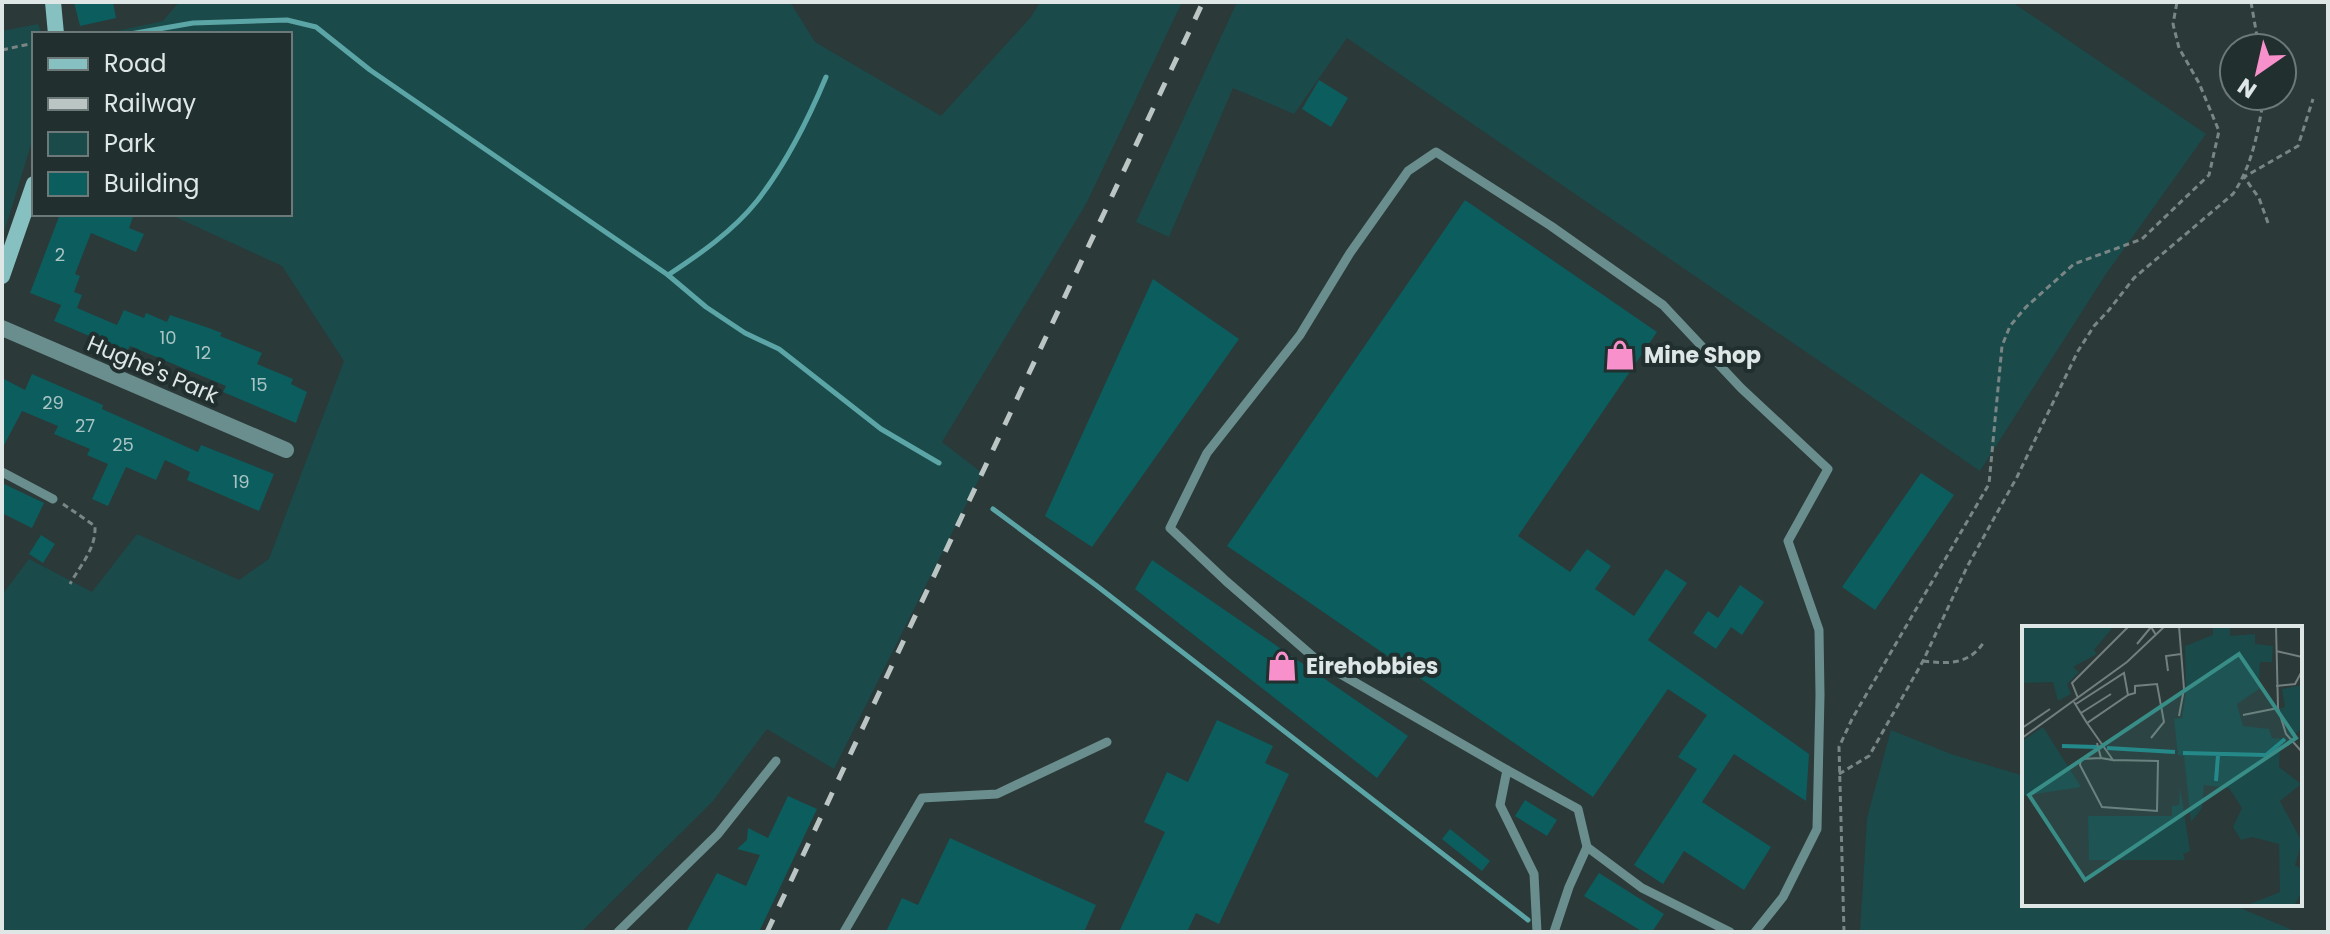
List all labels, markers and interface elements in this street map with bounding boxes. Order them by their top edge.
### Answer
legend [32,32,292,216]
north arrow [2218,32,2298,112]
text: Road [104,47,166,80]
text: N [2232,71,2263,106]
text: Railway [104,87,197,120]
text: Park [104,127,156,160]
text: Building [104,167,200,200]
house number: 2 [55,242,65,267]
house number: 10 [159,325,177,350]
street label: Hughe's Park [82,328,224,411]
shop icon: Mine Shop [1603,338,1637,372]
house number: 12 [195,340,211,365]
place label: Mine Shop [1644,340,1761,371]
house number: 15 [250,372,268,397]
house number: 29 [42,390,64,415]
house number: 27 [75,413,95,438]
house number: 25 [112,432,134,457]
house number: 19 [232,469,250,494]
inset map [2022,626,2302,906]
shop icon: Eirehobbies [1265,649,1299,683]
place label: Eirehobbies [1306,651,1438,682]

